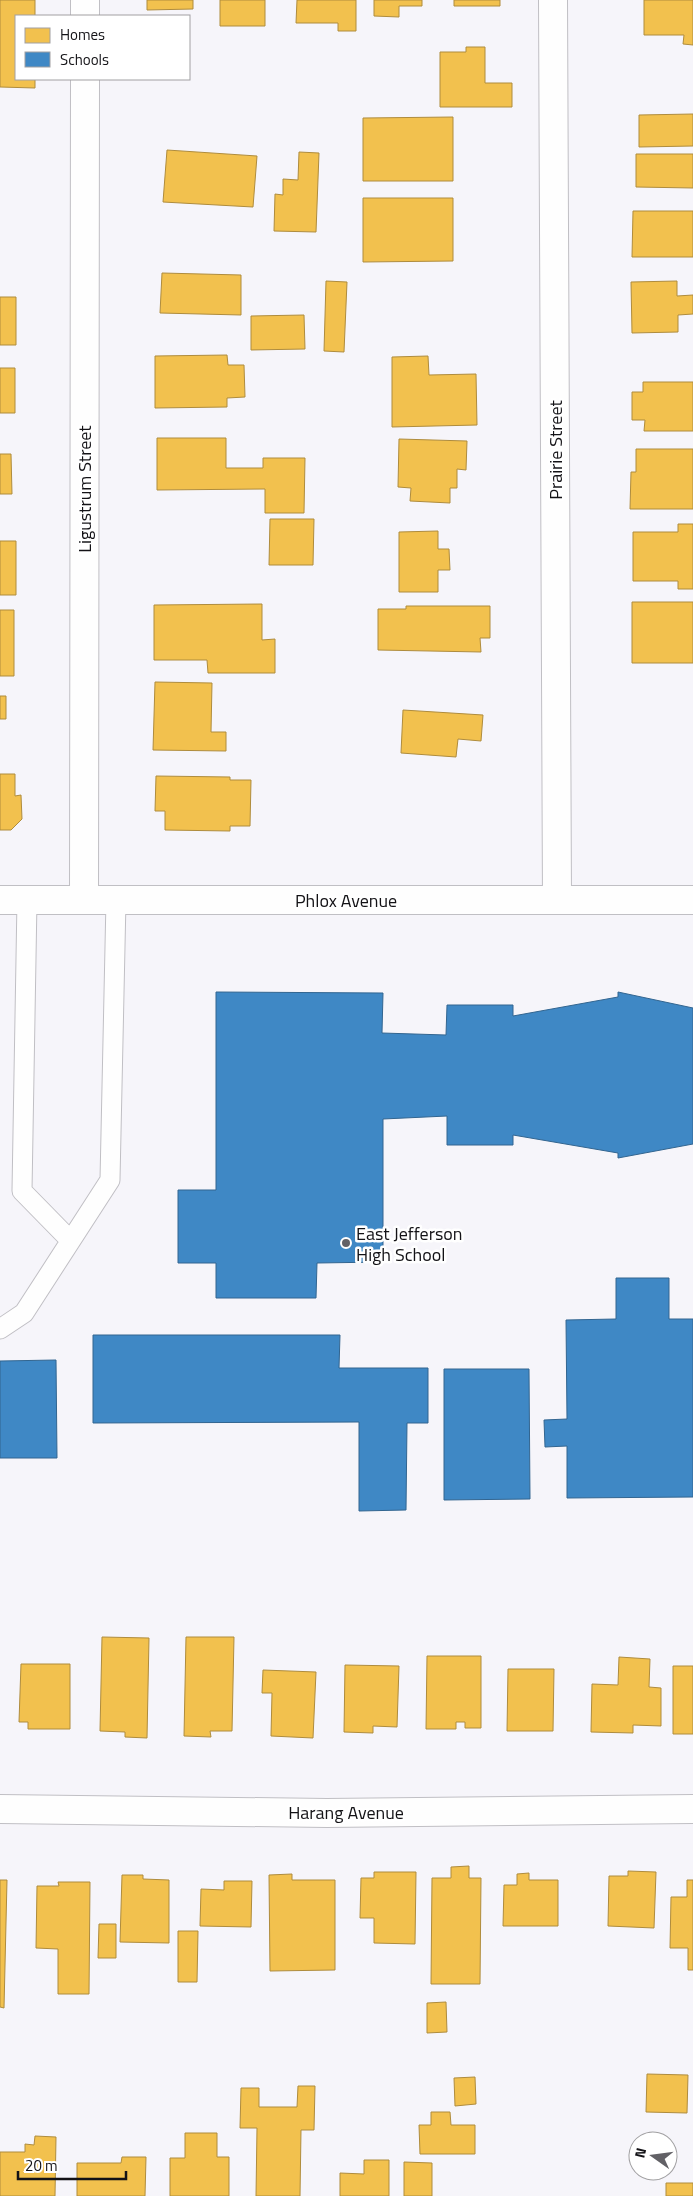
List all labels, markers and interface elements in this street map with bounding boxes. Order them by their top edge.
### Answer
legend [15,15,190,80]
text: Homes [60,23,105,46]
text: Schools [60,48,109,71]
street label: Prairie Street [542,400,569,500]
street label: Ligustrum Street [71,425,98,553]
street label: Phlox Avenue [295,887,397,914]
place label: East Jefferson High School [356,1220,462,1268]
marker: East Jefferson High School [340,1237,352,1249]
street label: Harang Avenue [288,1799,404,1826]
north arrow [628,2131,678,2181]
text: N [629,2145,651,2160]
scale bar [18,2148,125,2180]
text: 20 m [25,2154,58,2177]

